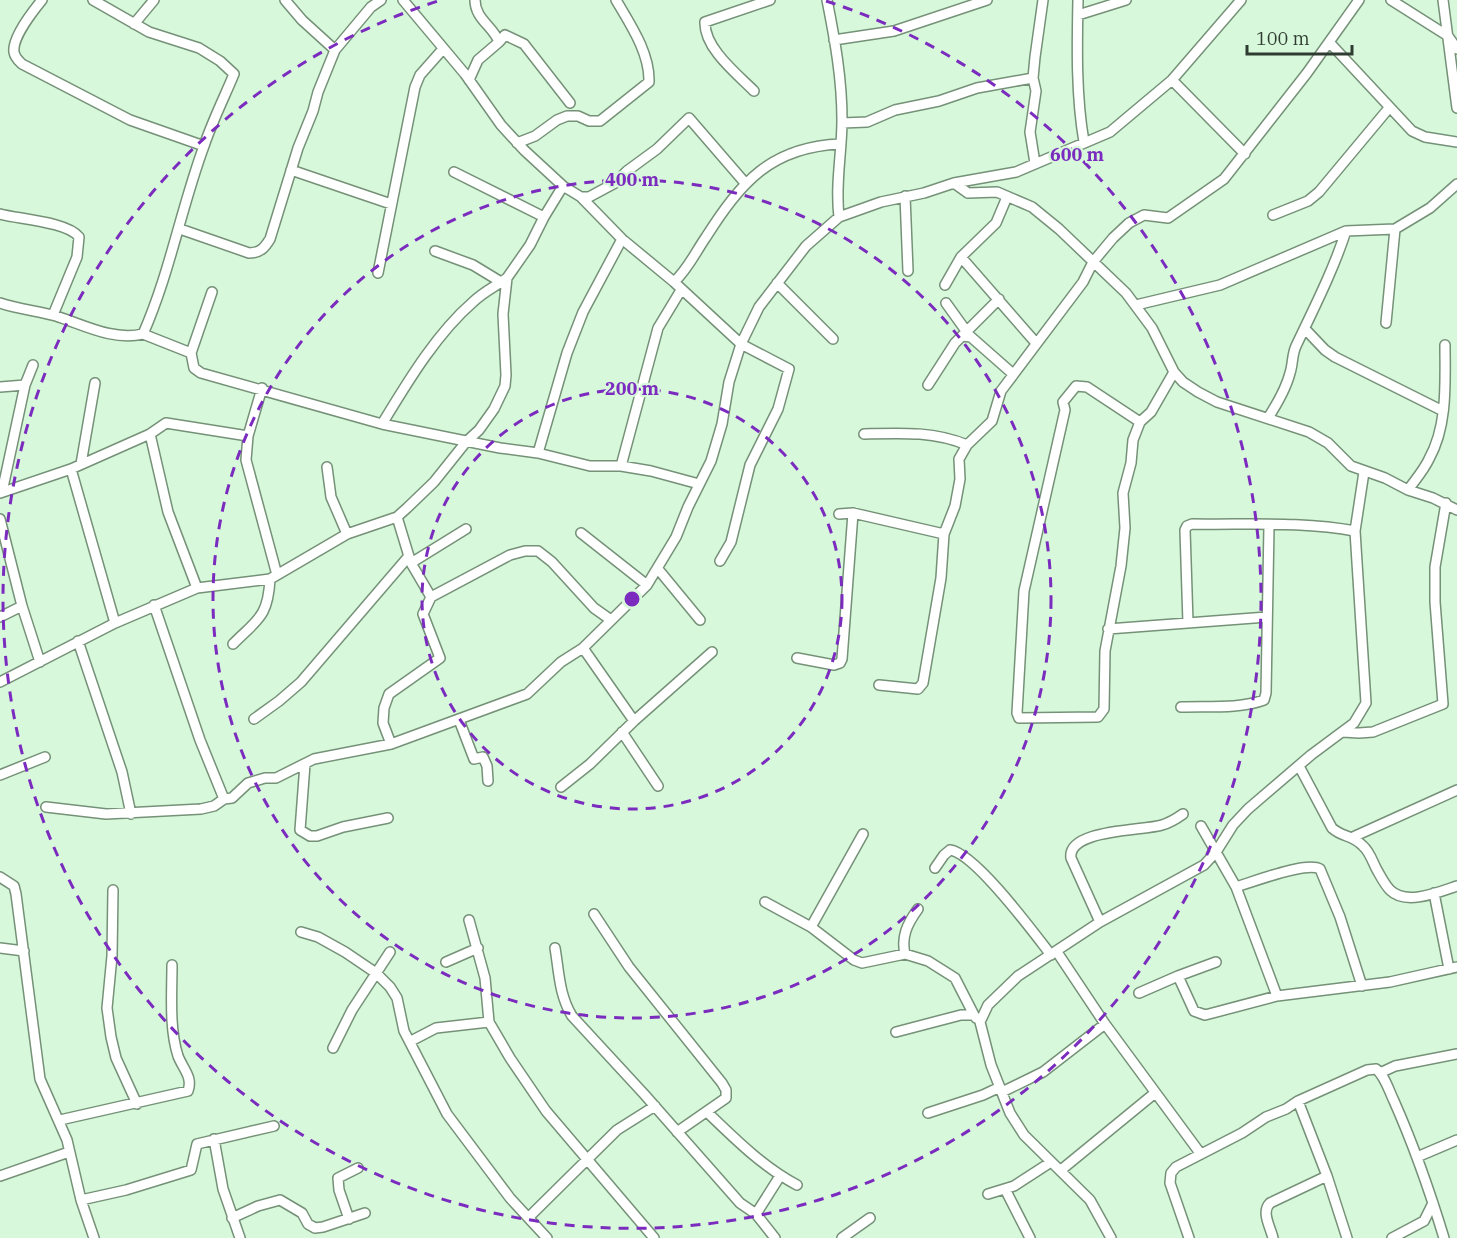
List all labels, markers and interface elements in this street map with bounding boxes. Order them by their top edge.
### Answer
scale bar [1247,18,1352,56]
text: 100 m [1256,27,1310,50]
text: 600 m [1050,143,1105,166]
text: 400 m [605,168,660,191]
text: 200 m [605,377,660,400]
centre of rings [622,589,642,609]

